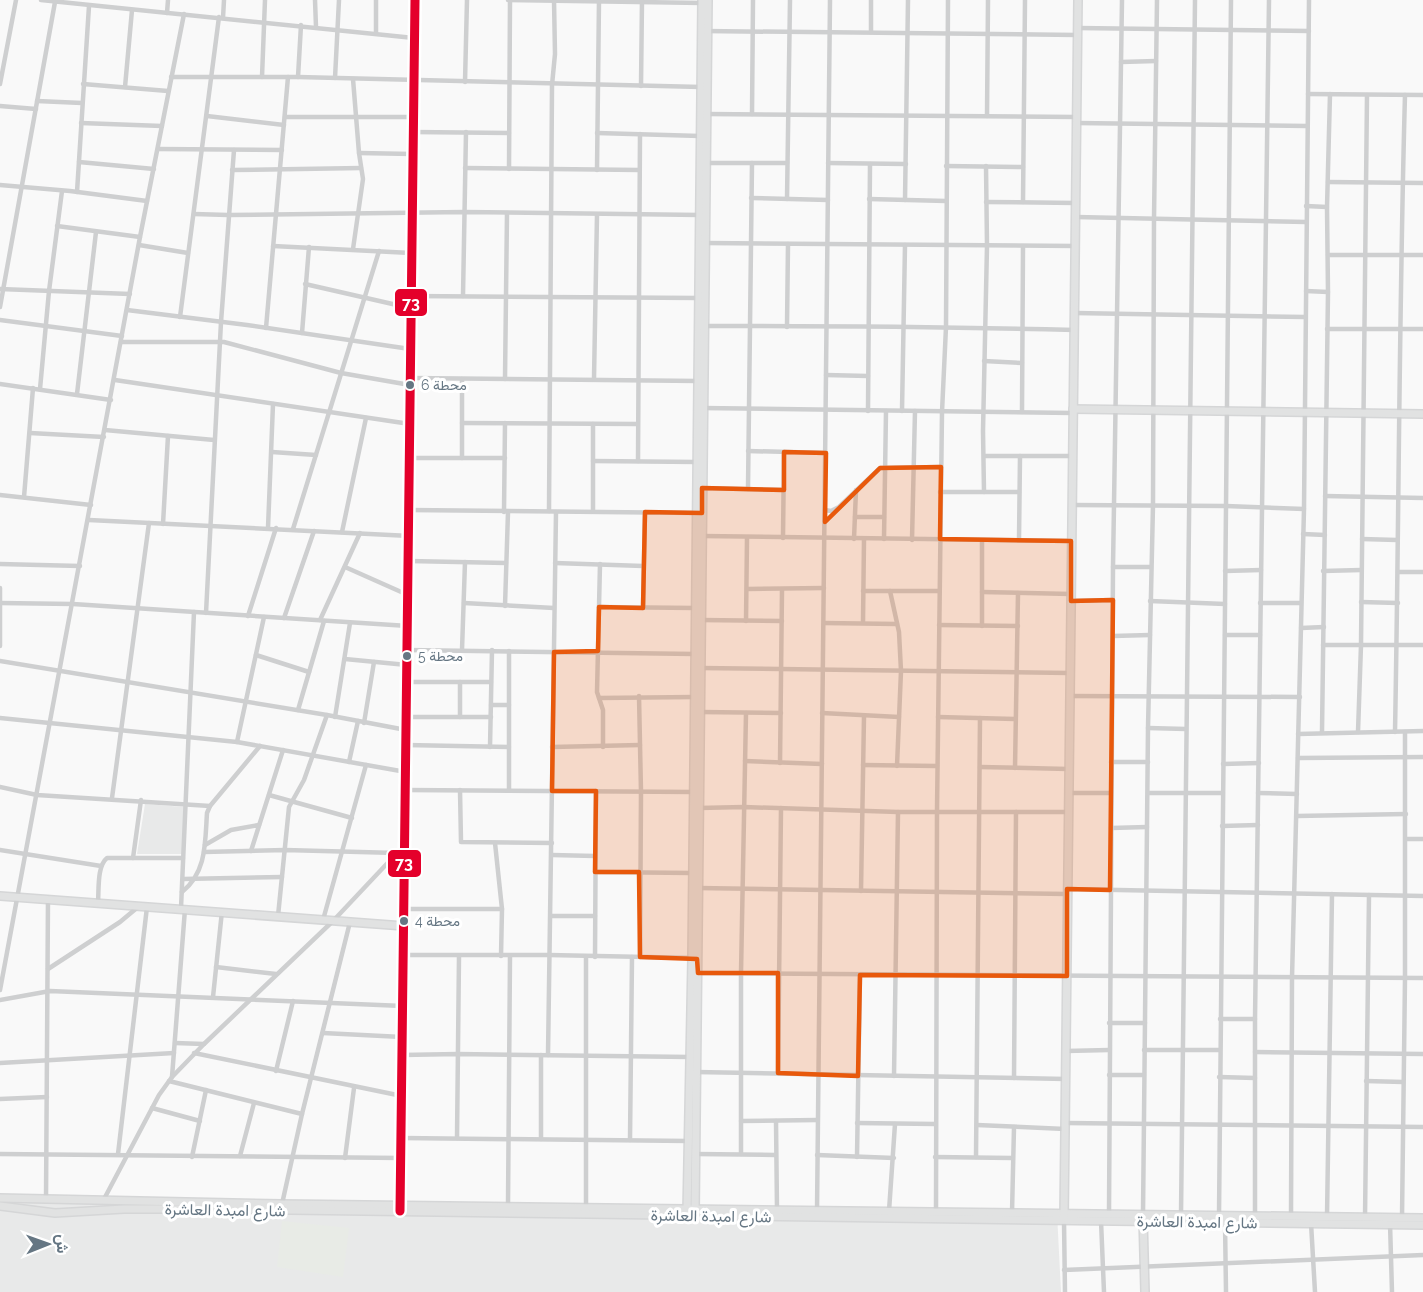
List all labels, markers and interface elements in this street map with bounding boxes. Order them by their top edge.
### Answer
line badge: 73 [394,288,428,317]
text: 73 [402,294,420,313]
place label: محطة 6 [421,377,467,393]
marker: محطة 6 [404,379,416,391]
place label: محطة 5 [418,648,463,664]
marker: محطة 5 [401,650,413,662]
line badge: 73 [387,849,422,878]
text: 73 [395,854,413,873]
place label: محطة 4 [415,913,460,929]
marker: محطة 4 [398,915,410,927]
street label: شارع امبدة العاشرة [164,1199,286,1223]
street label: شارع امبدة العاشرة [650,1205,772,1229]
street label: شارع امبدة العاشرة [1136,1211,1258,1235]
north arrow [18,1214,78,1274]
text: ش [53,1234,72,1254]

